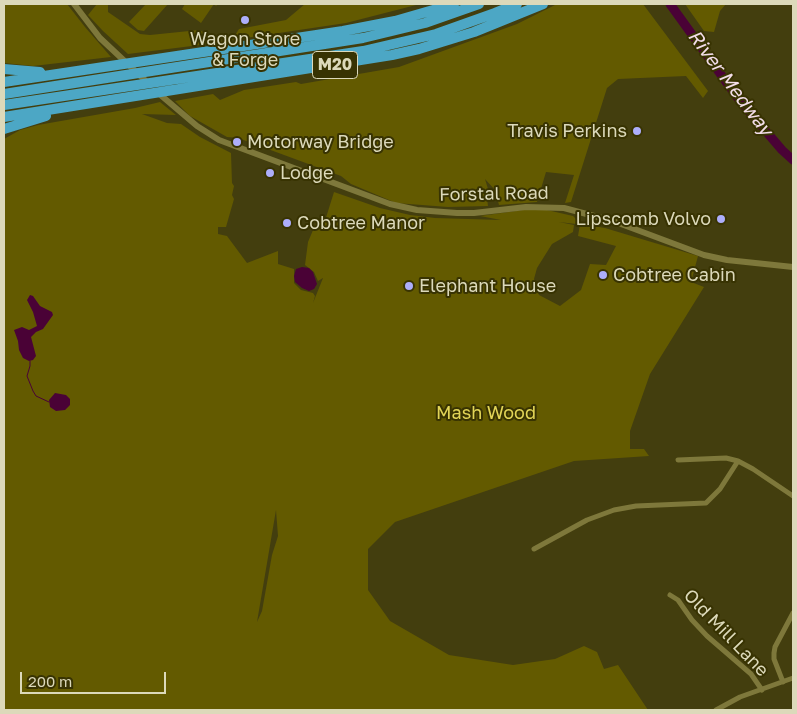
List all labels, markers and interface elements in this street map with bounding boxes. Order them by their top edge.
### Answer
marker: Wagon Store & Forge [239,14,251,26]
water label: River Medway [683,26,777,140]
place label: Wagon Store & Forge [190,28,300,70]
road number: M20 [312,52,358,78]
place label: Travis Perkins [507,120,627,142]
marker: Travis Perkins [631,125,643,137]
place label: Motorway Bridge [247,131,394,153]
marker: Motorway Bridge [231,136,243,148]
place label: Lodge [280,162,333,184]
marker: Lodge [264,167,276,179]
street label: Forstal Road [439,182,549,206]
place label: Lipscomb Volvo [575,208,711,230]
place label: Cobtree Manor [297,212,425,234]
marker: Lipscomb Volvo [715,213,727,225]
marker: Cobtree Manor [281,217,293,229]
place label: Cobtree Cabin [613,264,736,286]
marker: Cobtree Cabin [597,269,609,281]
place label: Elephant House [419,275,556,297]
marker: Elephant House [403,280,415,292]
park label: Mash Wood [436,402,536,424]
street label: Old Mill Lane [679,585,773,681]
scale bar [22,662,169,694]
text: 200 m [28,672,72,690]

